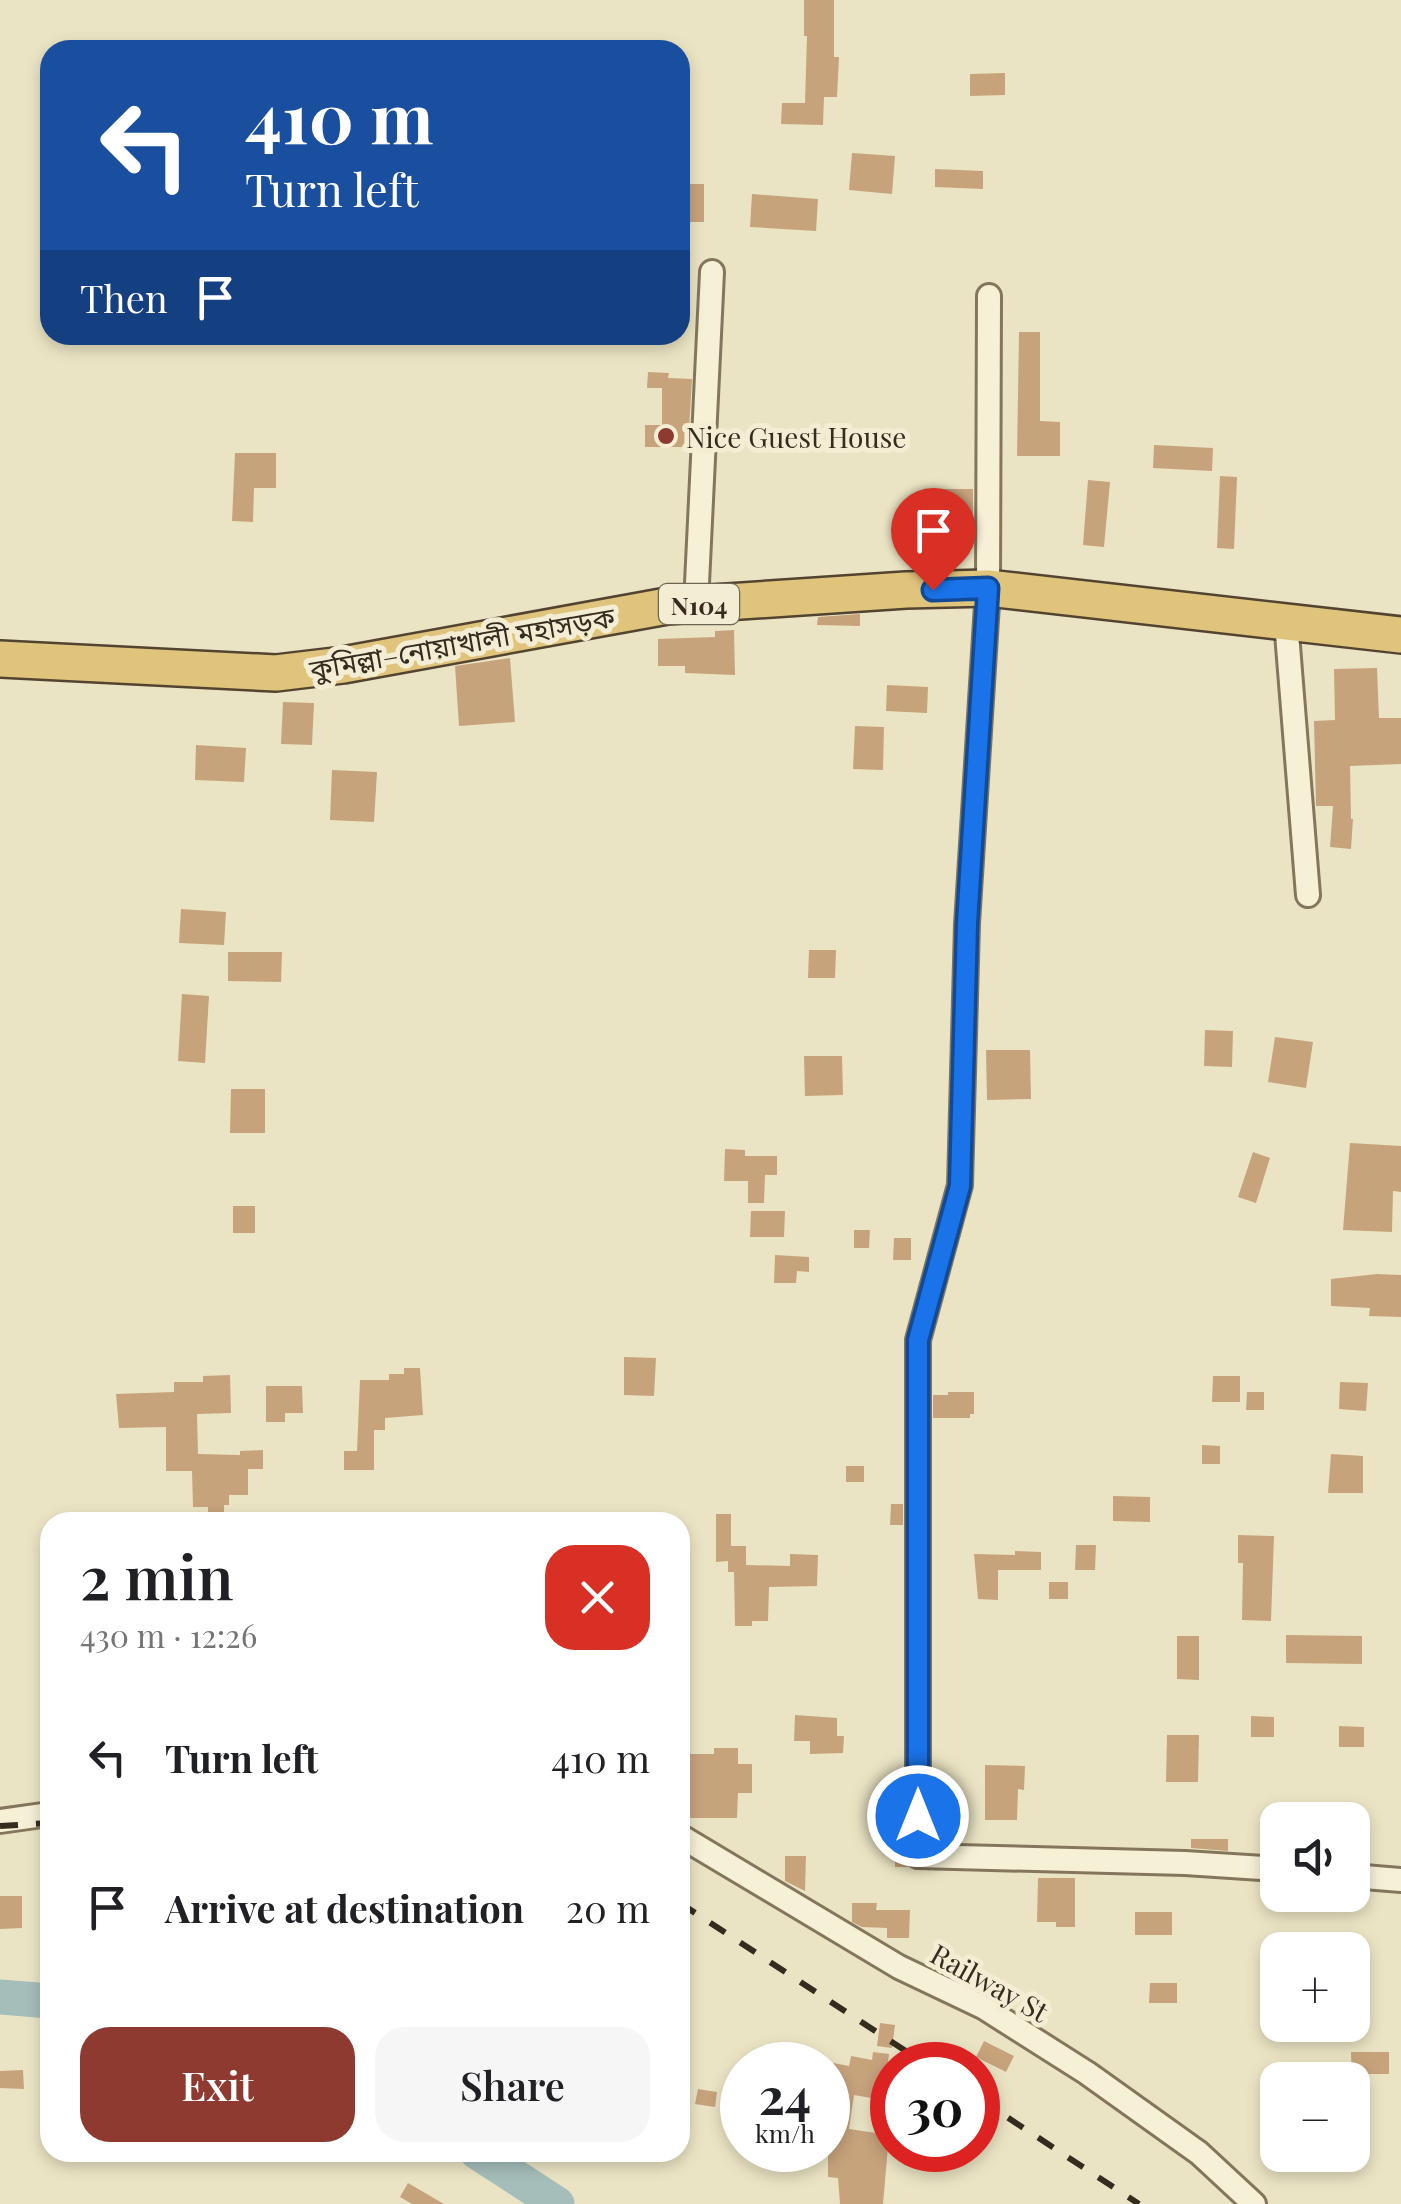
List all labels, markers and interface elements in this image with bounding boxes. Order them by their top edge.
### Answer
text: 410 m [245,68,434,162]
icon: left [80,80,210,210]
text: Turn left [245,158,419,218]
icon: arrive [188,270,243,325]
text: Then [80,272,168,323]
place label: Nice Guest House [686,418,906,455]
marker: Nice Guest House [655,425,677,447]
pin [891,488,976,591]
icon: arrive [906,503,961,558]
road number: N104 [659,584,739,624]
street label: কুমিল্লা–নোয়াখালী মহাসড়ক [306,597,618,687]
text: 2 min [80,1535,233,1615]
button: close [545,1545,650,1650]
text: 430 m · 12:26 [80,1613,257,1656]
icon: left [80,1730,135,1785]
text: Turn left [165,1732,318,1783]
text: 410 m [551,1732,650,1783]
position arrow [866,1764,970,1868]
map controls [1260,1802,1370,2172]
button: sound [1260,1802,1370,1912]
icon: arrive [80,1880,135,1935]
text: Arrive at destination [165,1882,524,1933]
text: 20 m [566,1882,650,1933]
button: + [1260,1932,1370,2042]
street label: Railway St [925,1935,1056,2030]
button: Exit [80,2027,355,2142]
button: Share [375,2027,650,2142]
speed limit sign: 30 [870,2042,1000,2172]
text: 24 [759,2061,811,2128]
button: − [1260,2062,1370,2172]
text: km/h [755,2116,815,2149]

